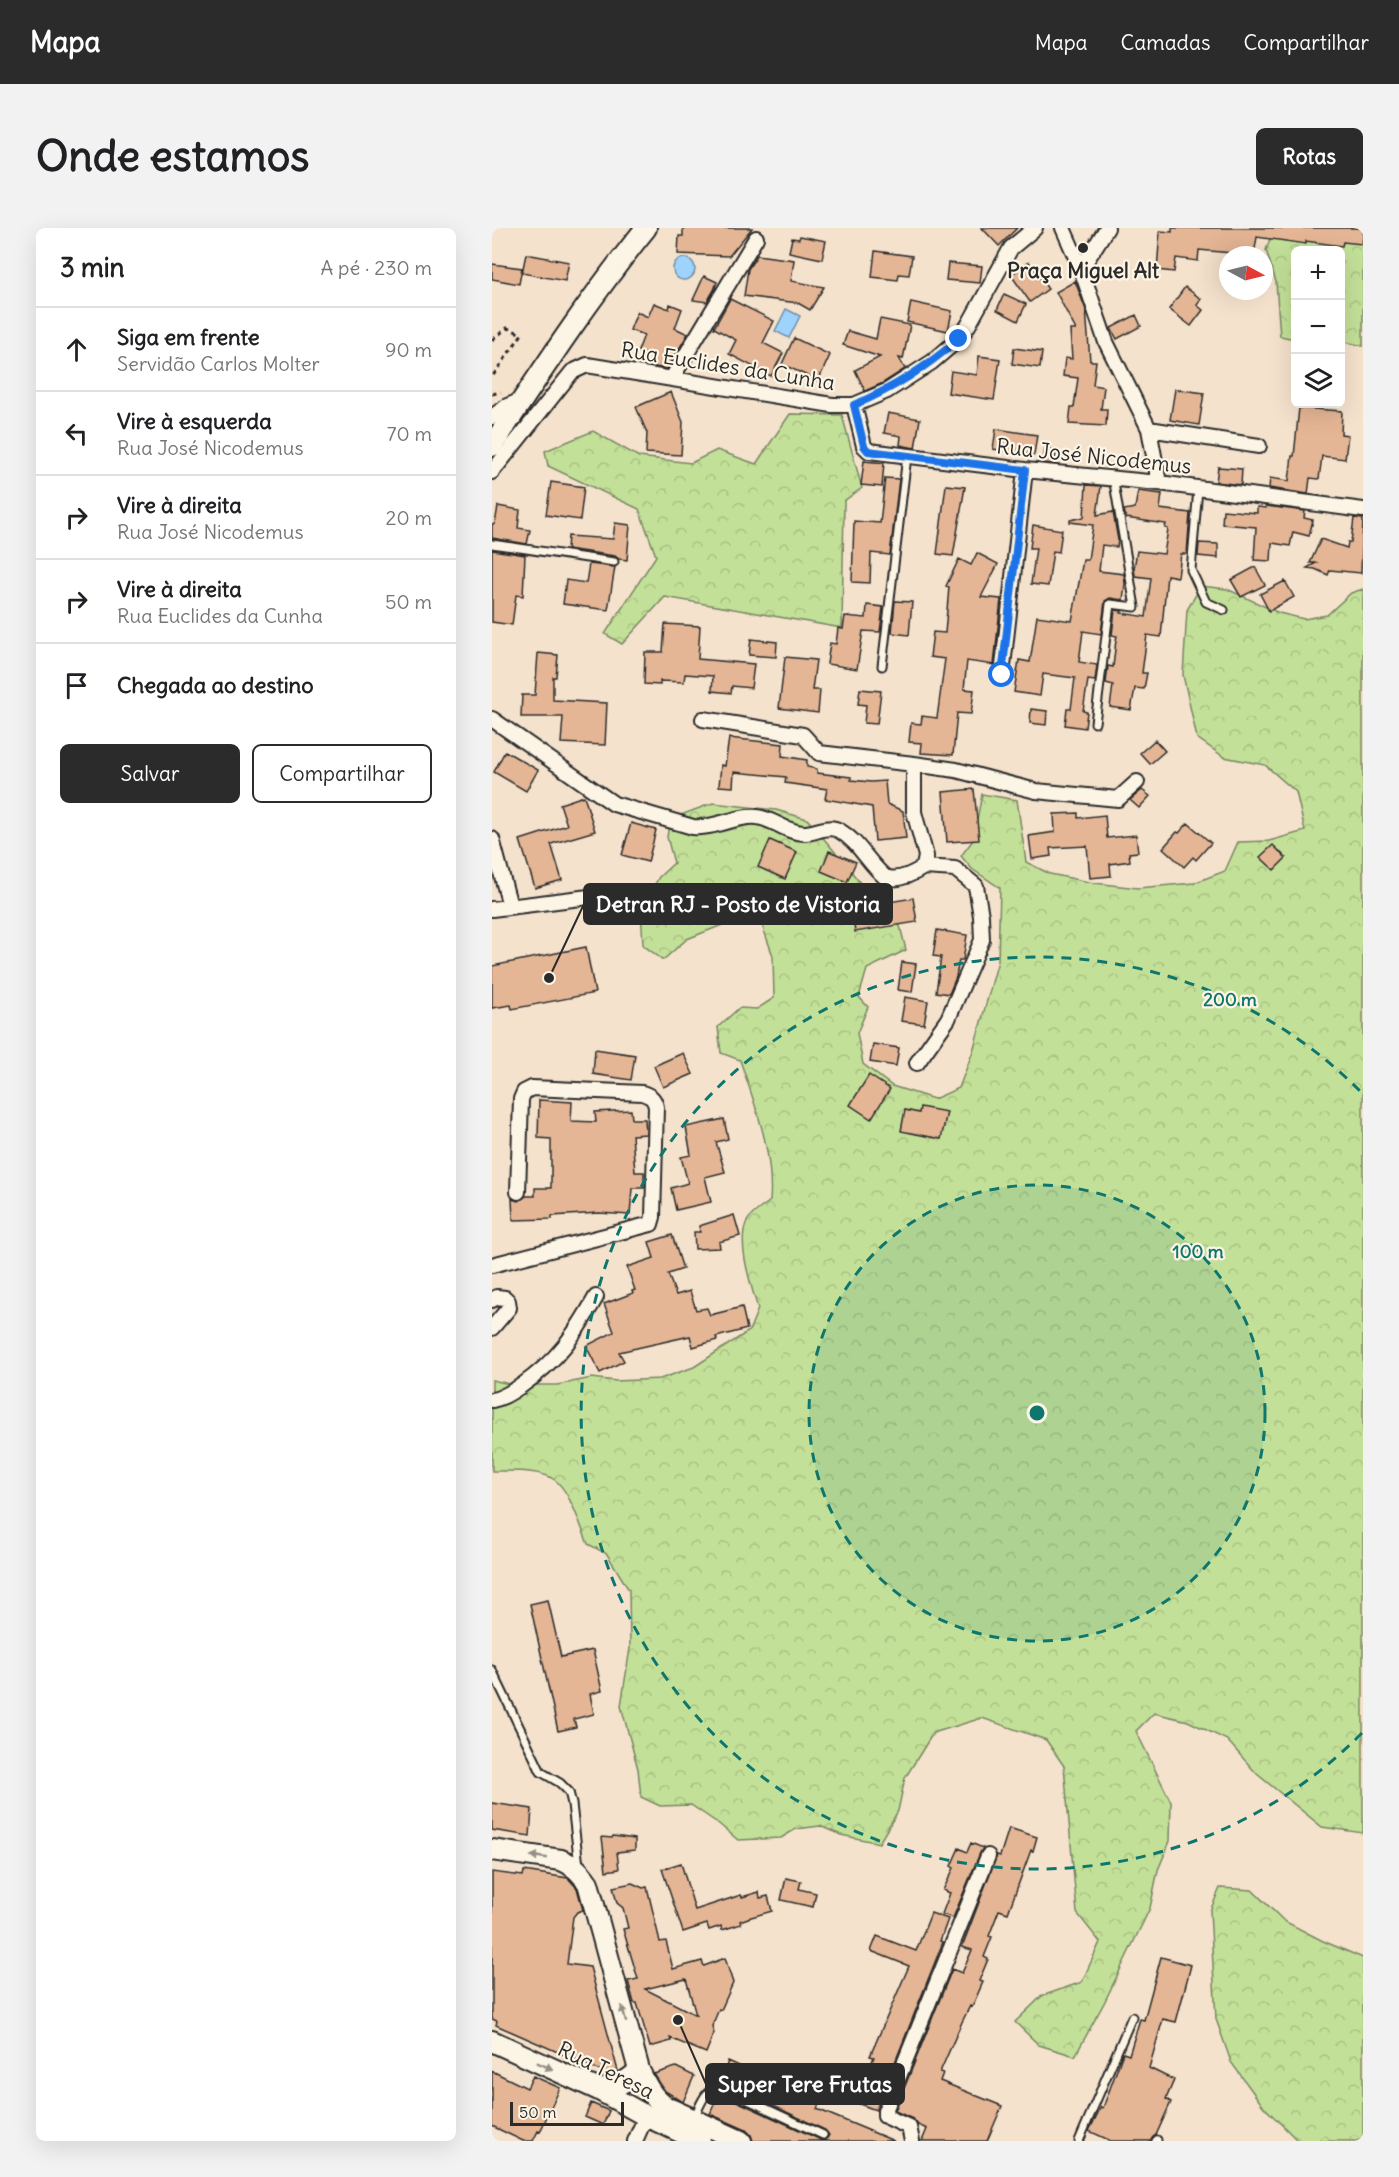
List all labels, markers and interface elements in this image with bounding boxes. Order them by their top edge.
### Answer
text: Mapa [30,24,100,60]
text: Mapa [1035,29,1088,56]
text: Camadas [1121,29,1210,56]
text: Compartilhar [1243,29,1369,56]
button: Rotas [1256,128,1363,185]
text: Onde estamos [36,130,309,182]
marker: Praça Miguel Alt [1076,241,1090,255]
north arrow [1219,246,1273,300]
map controls [1291,246,1345,408]
button: + [1291,246,1345,300]
text: 3 min [60,251,125,284]
text: A pé · 230 m [320,255,432,280]
place label: Praça Miguel Alt [1007,257,1160,284]
button: − [1291,300,1345,354]
text: Siga em frente [117,323,260,351]
route end [945,325,971,351]
icon: ahead [60,333,93,366]
street label: Rua Euclides da Cunha [619,336,837,396]
text: 90 m [385,337,432,362]
text: Servidão Carlos Molter [117,351,320,376]
button: layers [1291,354,1345,408]
text: Vire à esquerda [117,407,272,435]
icon: left [60,417,93,450]
text: 70 m [387,421,432,446]
street label: Rua José Nicodemus [995,432,1193,480]
text: Rua José Nicodemus [117,435,303,460]
text: Vire à direita [117,491,242,519]
icon: right [60,501,93,534]
text: 20 m [386,505,432,530]
text: Rua José Nicodemus [117,519,303,544]
text: Vire à direita [117,575,242,603]
icon: right [60,585,93,618]
text: 50 m [385,589,432,614]
text: Rua Euclides da Cunha [117,603,323,628]
route start [988,661,1014,687]
icon: arrive [60,669,93,702]
text: Chegada ao destino [117,671,314,699]
button: Salvar [60,744,240,803]
button: Compartilhar [252,744,432,803]
callout: Detran RJ - Posto de Vistoria [584,884,892,924]
text: Detran RJ - Posto de Vistoria [596,890,881,918]
text: 200 m [1203,988,1257,1011]
text: 100 m [1173,1240,1224,1263]
centre of rings [1027,1403,1047,1423]
one-way arrow [529,1852,548,1861]
one-way arrow [619,2005,628,2023]
street label: Rua Teresa [553,2035,659,2105]
one-way arrow [536,2061,554,2071]
callout: Super Tere Frutas [706,2064,904,2104]
text: Super Tere Frutas [718,2070,892,2098]
scale bar [510,2099,624,2126]
text: 50 m [519,2102,557,2122]

